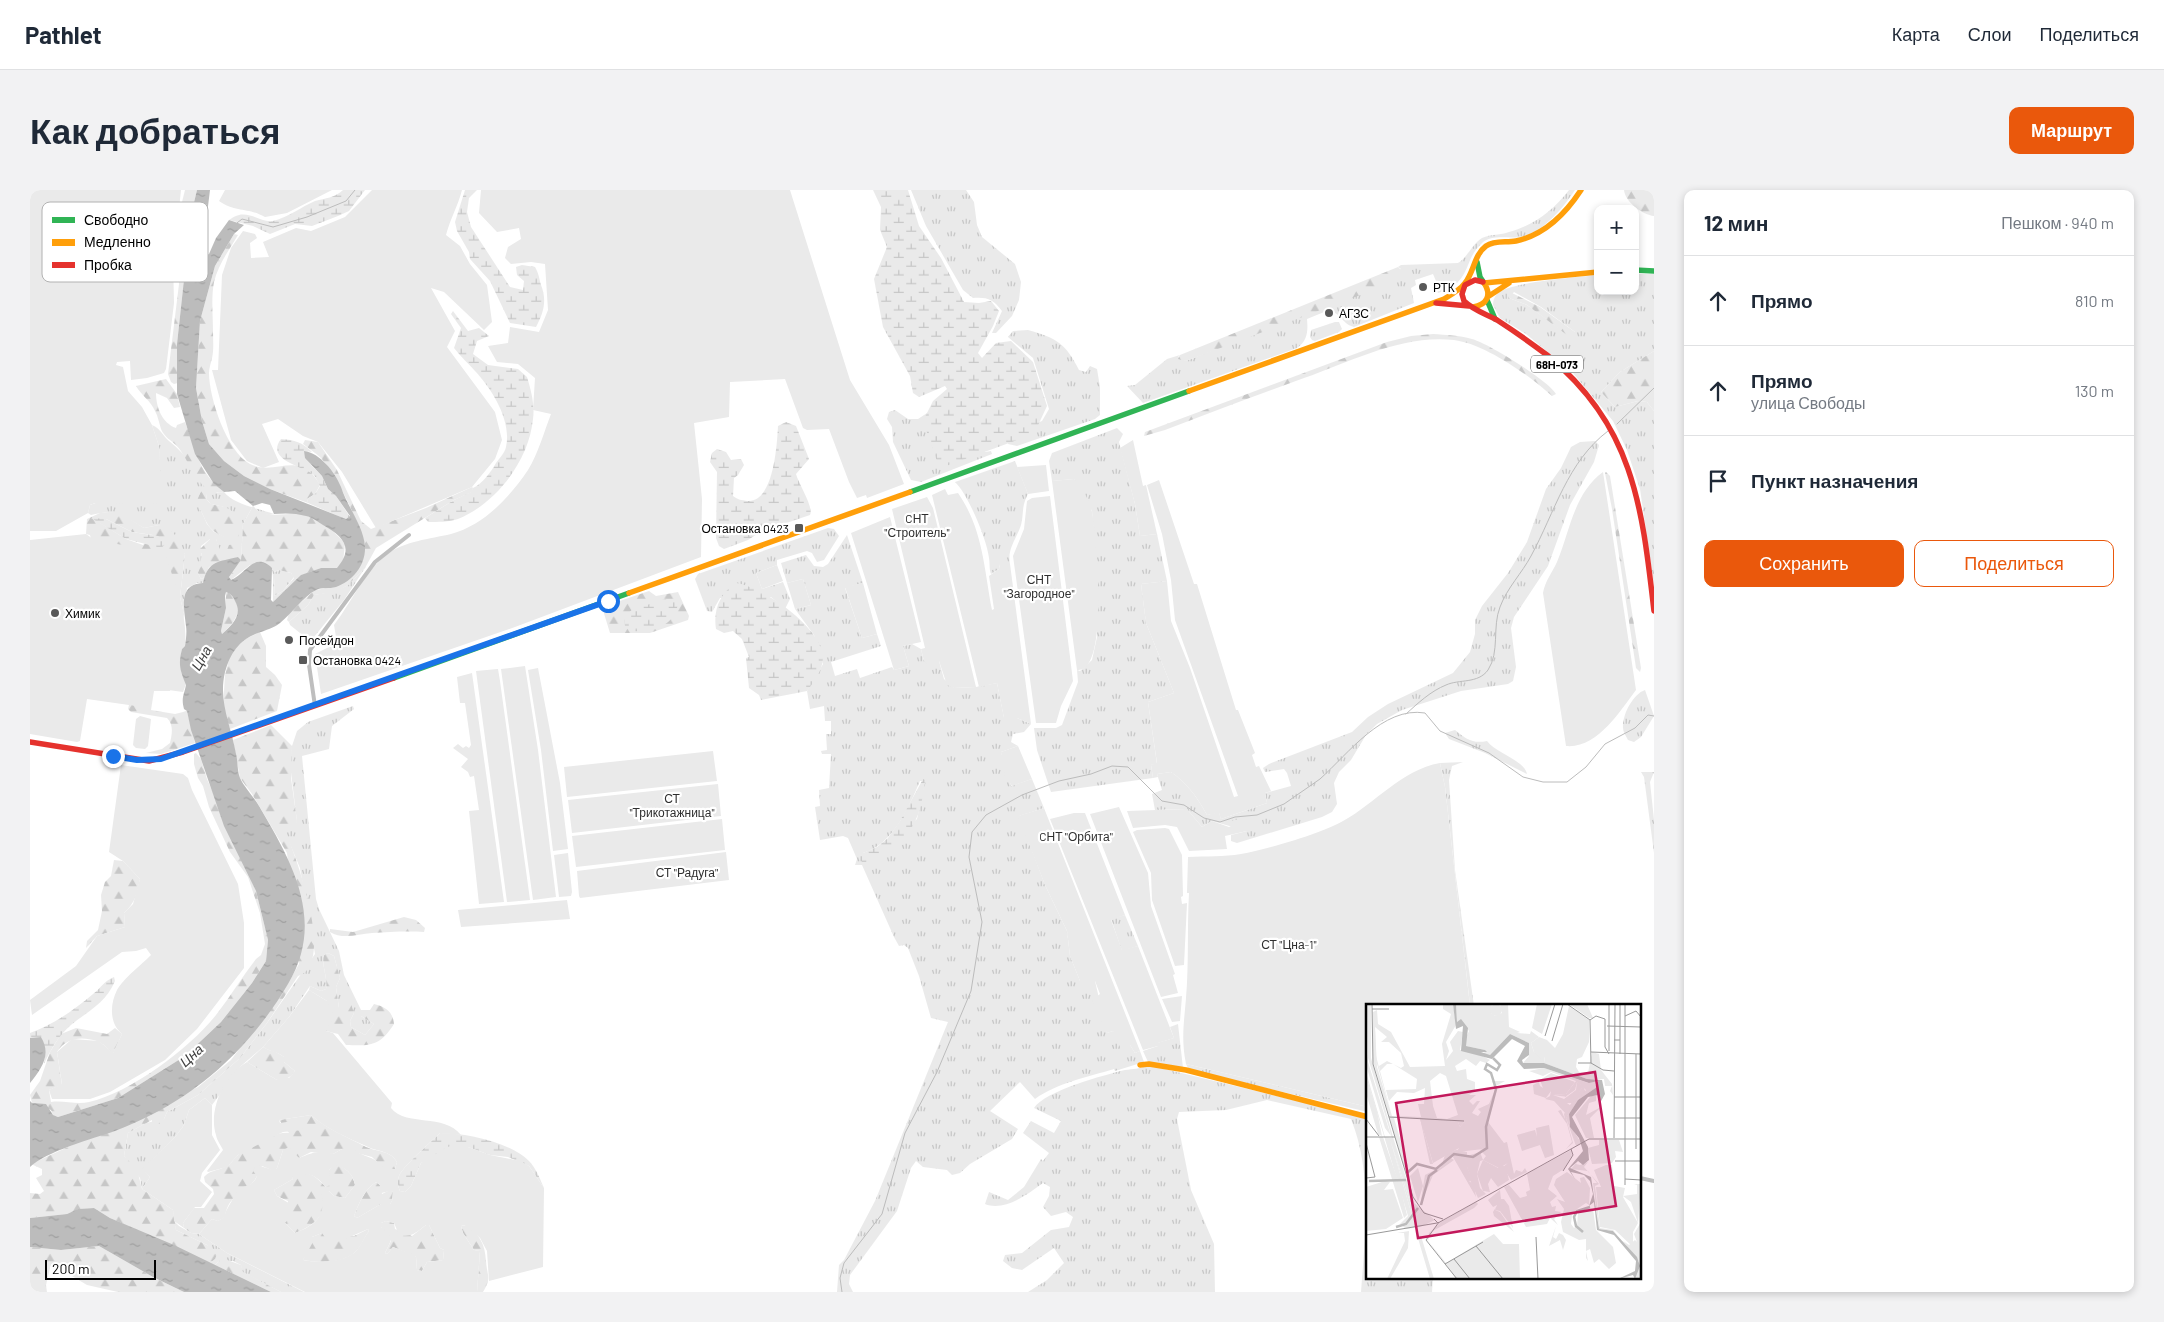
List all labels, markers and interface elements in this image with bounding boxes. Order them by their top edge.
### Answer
text: Pathlet [25,20,102,49]
text: Карта [1892,23,1940,45]
text: Слои [1968,23,2012,45]
text: Поделиться [2040,23,2139,45]
button: Маршрут [2009,107,2134,154]
text: Как добраться [30,109,280,151]
legend [42,202,208,282]
map controls [1594,205,1639,295]
button: + [1594,205,1639,250]
text: 12 мин [1704,210,1769,235]
text: Свободно [84,211,149,228]
text: Пешком · 940 m [2001,213,2114,232]
text: Медленно [84,233,151,250]
button: − [1594,250,1639,295]
text: Пробка [84,256,132,273]
place label: РТК [1433,280,1455,294]
marker: РТК [1417,281,1429,293]
icon: ahead [1704,287,1732,315]
text: Прямо [1751,289,1813,312]
text: 810 m [2075,291,2114,310]
place label: АГЗС [1339,306,1369,320]
marker: АГЗС [1323,307,1335,319]
road number: 68Н-073 [1531,355,1583,372]
text: Прямо [1751,369,1813,392]
icon: ahead [1704,377,1732,405]
text: 130 m [2075,381,2114,400]
text: улица Свободы [1751,393,1866,412]
icon: arrive [1704,467,1732,495]
text: Пункт назначения [1751,469,1918,492]
park label: CНТ "Строитель" [884,511,950,540]
place label: Остановка 0423 [701,521,789,535]
marker: Остановка 0423 [793,522,805,534]
button: Сохранить [1704,540,1904,587]
button: Поделиться [1914,540,2114,587]
park label: СНТ "Загородное" [1003,572,1075,601]
route start [597,590,620,613]
place label: Химик [65,606,101,620]
marker: Химик [49,607,61,619]
place label: Посейдон [299,633,354,648]
marker: Посейдон [283,634,295,646]
water label: Цна [187,642,215,673]
place label: Остановка 0424 [313,653,401,667]
marker: Остановка 0424 [297,654,309,666]
route end [102,745,125,768]
park label: СТ "Трикотажница" [629,791,715,820]
park label: CНТ "Орбита" [1039,829,1113,844]
park label: СТ "Радуга" [656,865,718,880]
park label: СТ "Цна-1" [1261,937,1317,952]
inset map [1366,1004,1642,1280]
water label: Цна [176,1040,206,1070]
scale bar [45,1257,156,1280]
text: 200 m [52,1260,90,1277]

